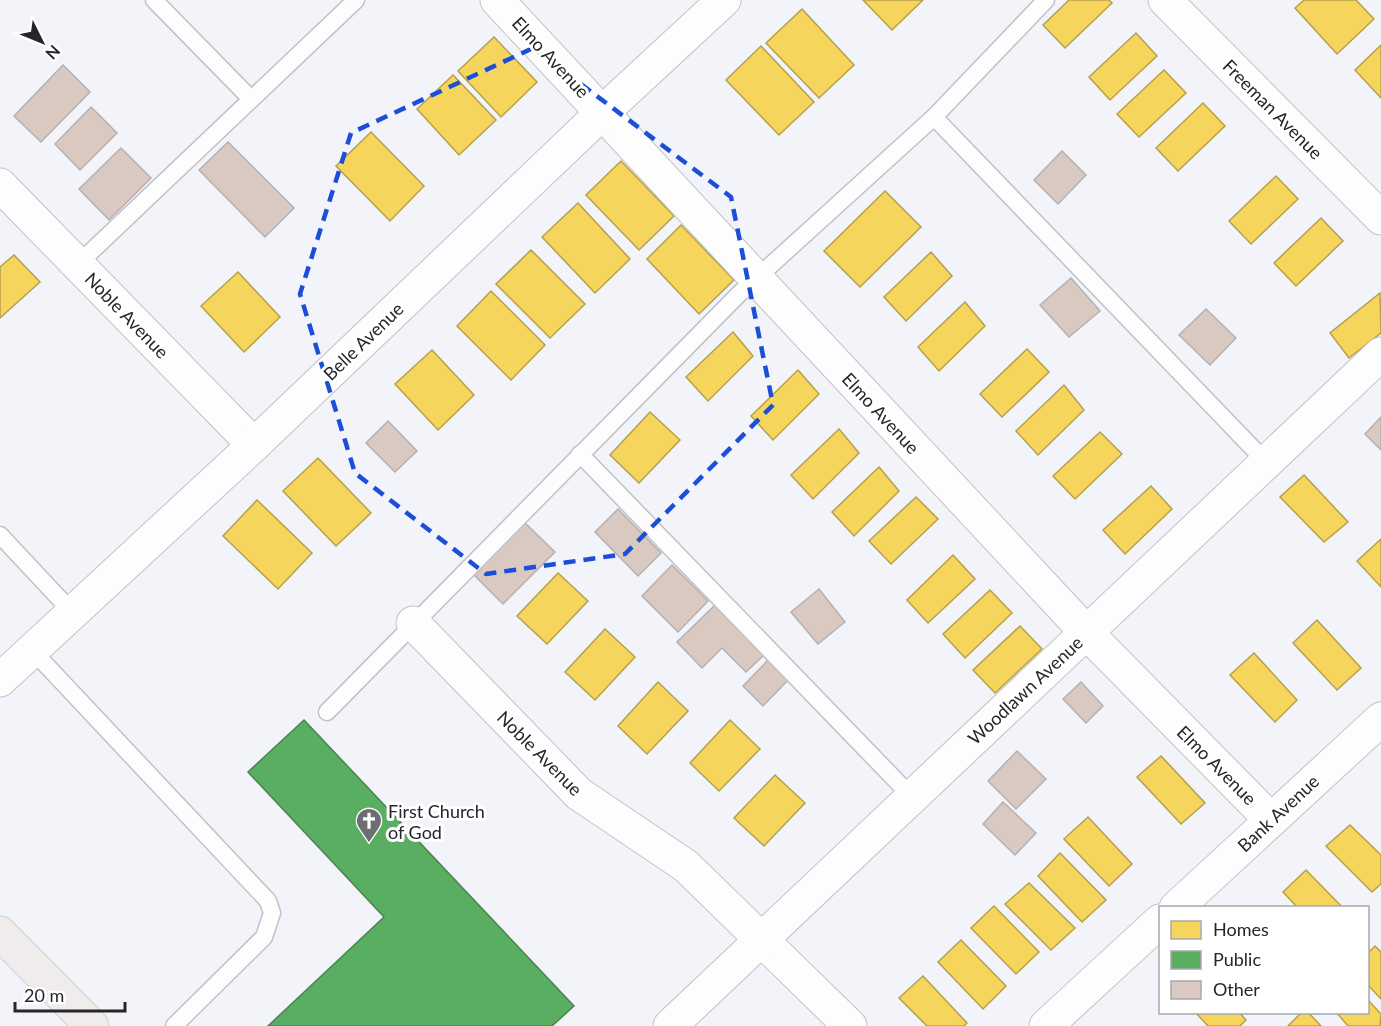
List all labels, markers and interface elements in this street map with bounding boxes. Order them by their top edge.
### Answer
north arrow [12,12,72,72]
street label: Elmo Avenue [508,12,594,102]
text: N [42,42,64,64]
street label: Freeman Avenue [1219,55,1327,163]
street label: Noble Avenue [80,267,174,363]
street label: Belle Avenue [318,297,408,385]
street label: Elmo Avenue [838,368,924,458]
street label: Woodlawn Avenue [963,631,1087,749]
street label: Noble Avenue [493,706,587,800]
street label: Elmo Avenue [1173,721,1261,809]
street label: Bank Avenue [1233,770,1323,856]
place label: First Church of God [388,800,485,843]
church icon: First Church of God [354,806,384,844]
legend [1159,906,1369,1014]
text: Homes [1213,918,1269,940]
text: Public [1213,948,1261,970]
scale bar [15,975,124,1013]
text: Other [1213,978,1260,1000]
text: 20 m [24,984,64,1006]

